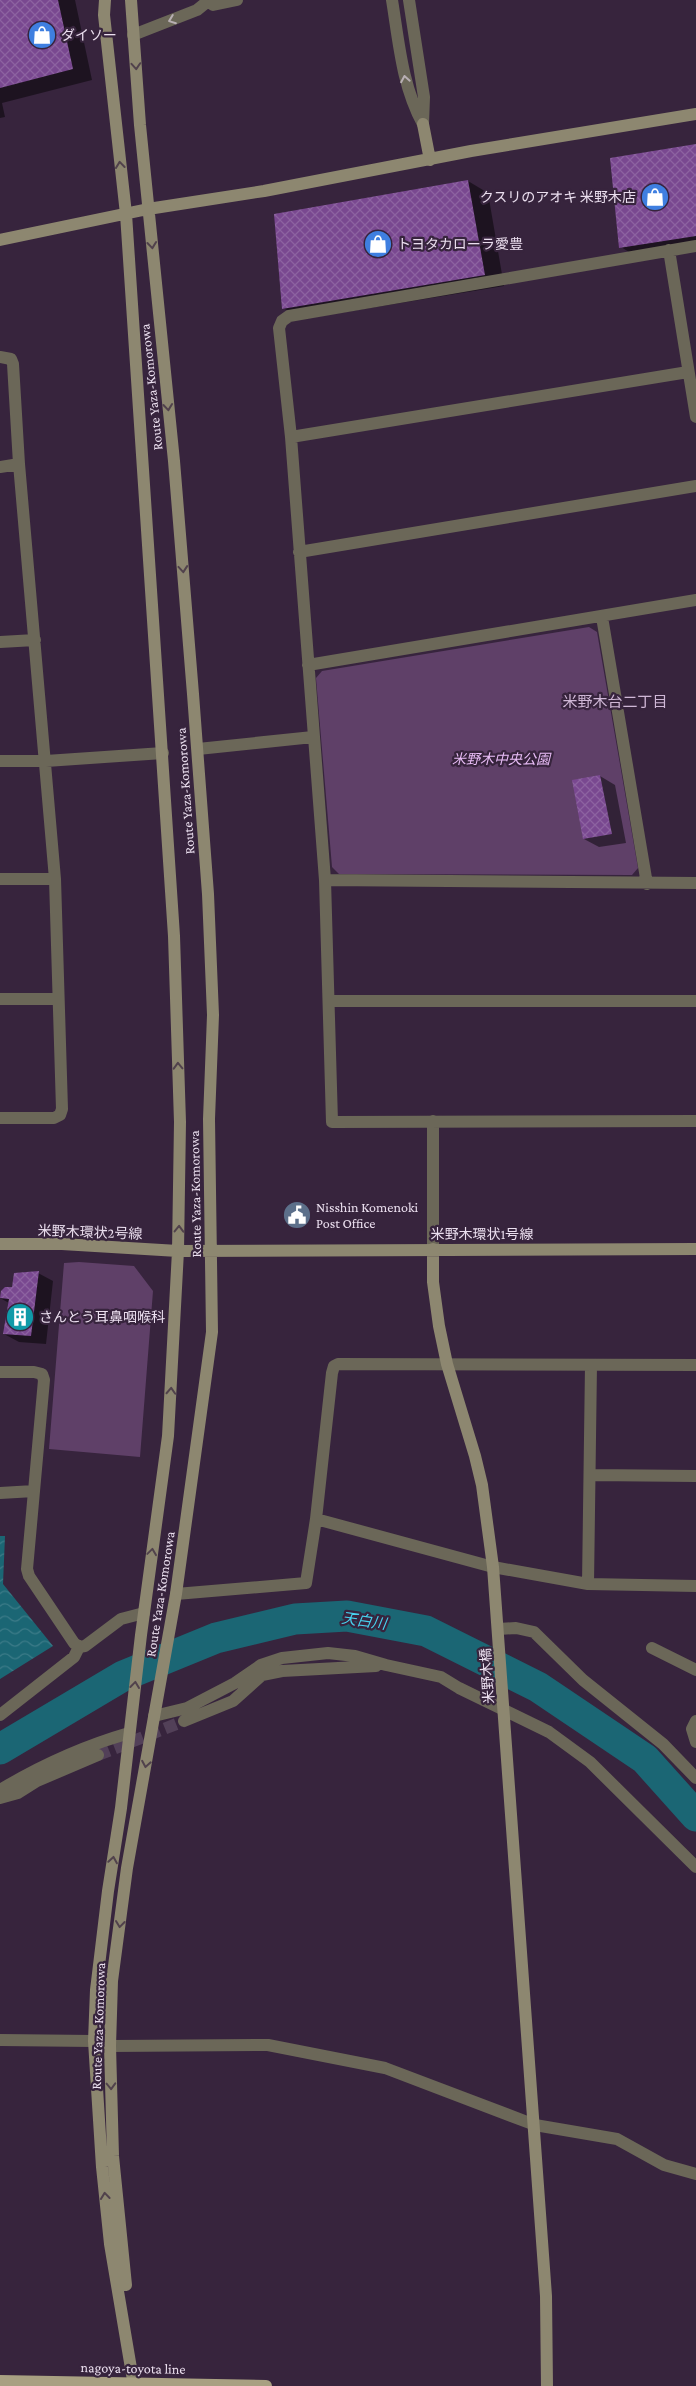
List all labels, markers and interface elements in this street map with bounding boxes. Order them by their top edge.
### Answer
one-way arrow [168,14,177,24]
shop icon: ダイソー [27,20,57,50]
place label: ダイソー [61,27,117,43]
one-way arrow [130,62,141,70]
one-way arrow [401,74,411,83]
one-way arrow [115,161,126,169]
shop icon: クスリのアオキ 米野木店 [640,182,670,212]
place label: クスリのアオキ 米野木店 [480,189,636,205]
shop icon: トヨタカローラ愛豊 [363,229,393,259]
place label: トヨタカローラ愛豊 [397,236,523,252]
one-way arrow [146,242,157,250]
street label: Route Yaza-Komorowa [136,322,166,451]
one-way arrow [162,403,173,411]
one-way arrow [177,565,188,573]
district label: 米野木台二丁目 [562,694,668,710]
street label: Route Yaza-Komorowa [173,727,197,855]
park label: 米野木中央公園 [452,751,552,767]
one-way arrow [173,1062,183,1070]
street label: Route Yaza-Komorowa [186,1130,204,1258]
place label: Nisshin Komenoki Post Office [316,1199,419,1231]
public building icon: Nisshin Komenoki Post Office [282,1200,312,1230]
street label: 米野木環状2号線 [37,1222,143,1242]
one-way arrow [174,1224,184,1232]
street label: 米野木環状1号線 [431,1226,533,1242]
building icon: さんとう耳鼻咽喉科 [5,1302,35,1332]
place label: さんとう耳鼻咽喉科 [39,1309,165,1325]
one-way arrow [165,1387,176,1395]
street label: Route Yaza-Komorowa [142,1529,178,1658]
one-way arrow [147,1548,157,1556]
water label: 天白川 [341,1610,389,1632]
street label: 米野木橋 [477,1648,497,1704]
one-way arrow [129,1681,140,1689]
one-way arrow [141,1760,151,1768]
one-way arrow [107,1856,118,1864]
one-way arrow [115,1921,126,1929]
street label: Route Yaza-Komorowa [88,1962,108,2090]
one-way arrow [106,2083,116,2091]
one-way arrow [100,2192,111,2200]
street label: nagoya-toyota line [80,2359,186,2377]

